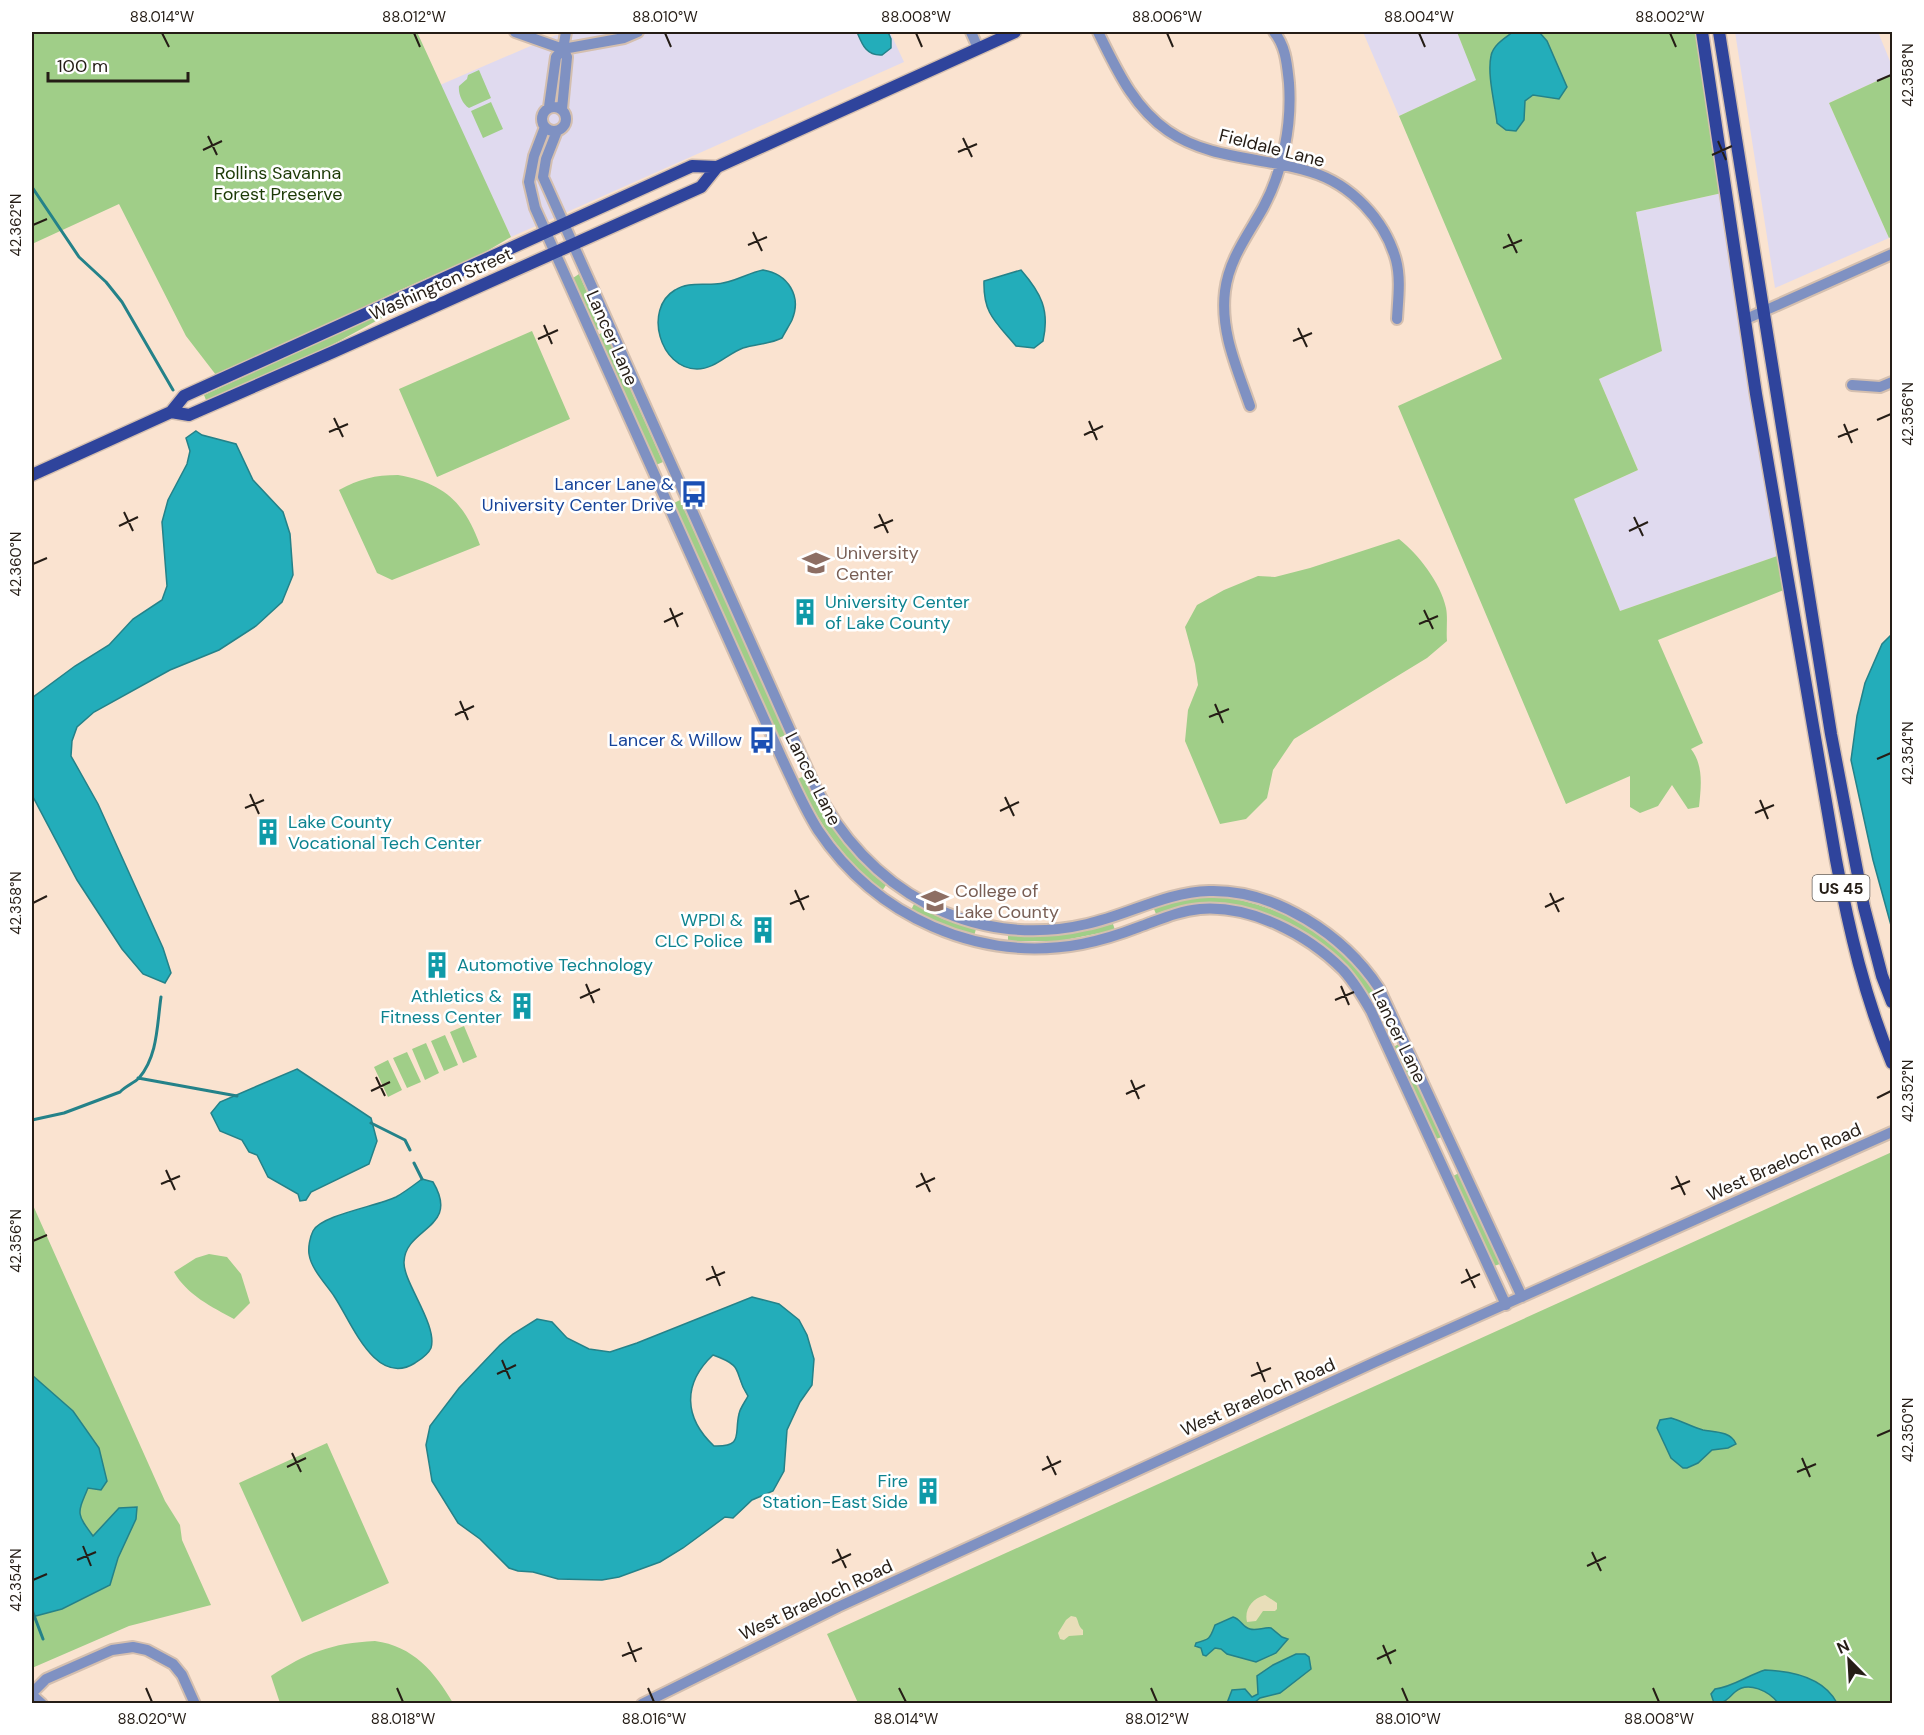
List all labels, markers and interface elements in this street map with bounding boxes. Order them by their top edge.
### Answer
text: 88.014°W [130,7,195,27]
text: 88.012°W [382,7,446,27]
text: 88.010°W [632,7,698,27]
text: 88.008°W [881,7,951,27]
text: 88.006°W [1132,7,1203,27]
text: 88.004°W [1384,7,1454,27]
text: 88.002°W [1635,7,1705,27]
text: 42.358°N [1898,43,1918,107]
scale bar [48,45,188,83]
text: 100 m [57,54,108,78]
street label: Fieldale Lane [1217,123,1327,173]
park label: Rollins Savanna Forest Preserve [213,161,343,206]
text: 42.362°N [6,194,26,256]
street label: Washington Street [366,242,516,326]
street label: Lancer Lane [580,287,644,389]
text: 42.356°N [1898,382,1918,446]
place label: Lancer Lane & University Center Drive [482,472,674,517]
bus stop icon: Lancer Lane & University Center Drive [679,479,709,509]
text: 42.360°N [6,532,26,596]
place label: University Center [836,541,919,586]
school or university icon: University Center [801,548,831,578]
place label: University Center of Lake County [825,590,970,635]
building icon: University Center of Lake County [790,597,820,627]
text: 42.354°N [1898,721,1918,785]
bus stop icon: Lancer & Willow [747,725,777,755]
place label: Lancer & Willow [609,728,742,752]
street label: Lancer Lane [779,728,847,830]
place label: Lake County Vocational Tech Center [288,810,482,855]
building icon: Lake County Vocational Tech Center [253,817,283,847]
text: 42.358°N [6,871,26,935]
road number: US 45 [1812,875,1870,901]
place label: College of Lake County [955,879,1059,924]
school or university icon: College of Lake County [920,886,950,916]
place label: WPDI & CLC Police [655,908,743,953]
building icon: WPDI & CLC Police [748,915,778,945]
building icon: Automotive Technology [422,950,452,980]
place label: Automotive Technology [457,953,653,977]
place label: Athletics & Fitness Center [380,984,502,1029]
street label: Lancer Lane [1366,985,1432,1087]
building icon: Athletics & Fitness Center [507,991,537,1021]
text: 42.352°N [1898,1060,1918,1122]
street label: West Braeloch Road [1703,1117,1865,1207]
text: 42.356°N [6,1209,26,1273]
street label: West Braeloch Road [1177,1352,1339,1442]
text: 42.350°N [1898,1398,1918,1462]
place label: Fire Station-East Side [762,1469,908,1514]
building icon: Fire Station-East Side [913,1476,943,1506]
text: 42.354°N [6,1548,26,1612]
street label: West Braeloch Road [735,1554,897,1646]
north arrow [1819,1630,1879,1690]
text: N [1834,1635,1853,1659]
text: 88.020°W [117,1709,187,1729]
text: 88.018°W [371,1709,436,1729]
text: 88.016°W [622,1709,687,1729]
text: 88.014°W [874,1709,939,1729]
text: 88.012°W [1125,1709,1189,1729]
text: 88.010°W [1375,1709,1441,1729]
text: 88.008°W [1624,1709,1694,1729]

